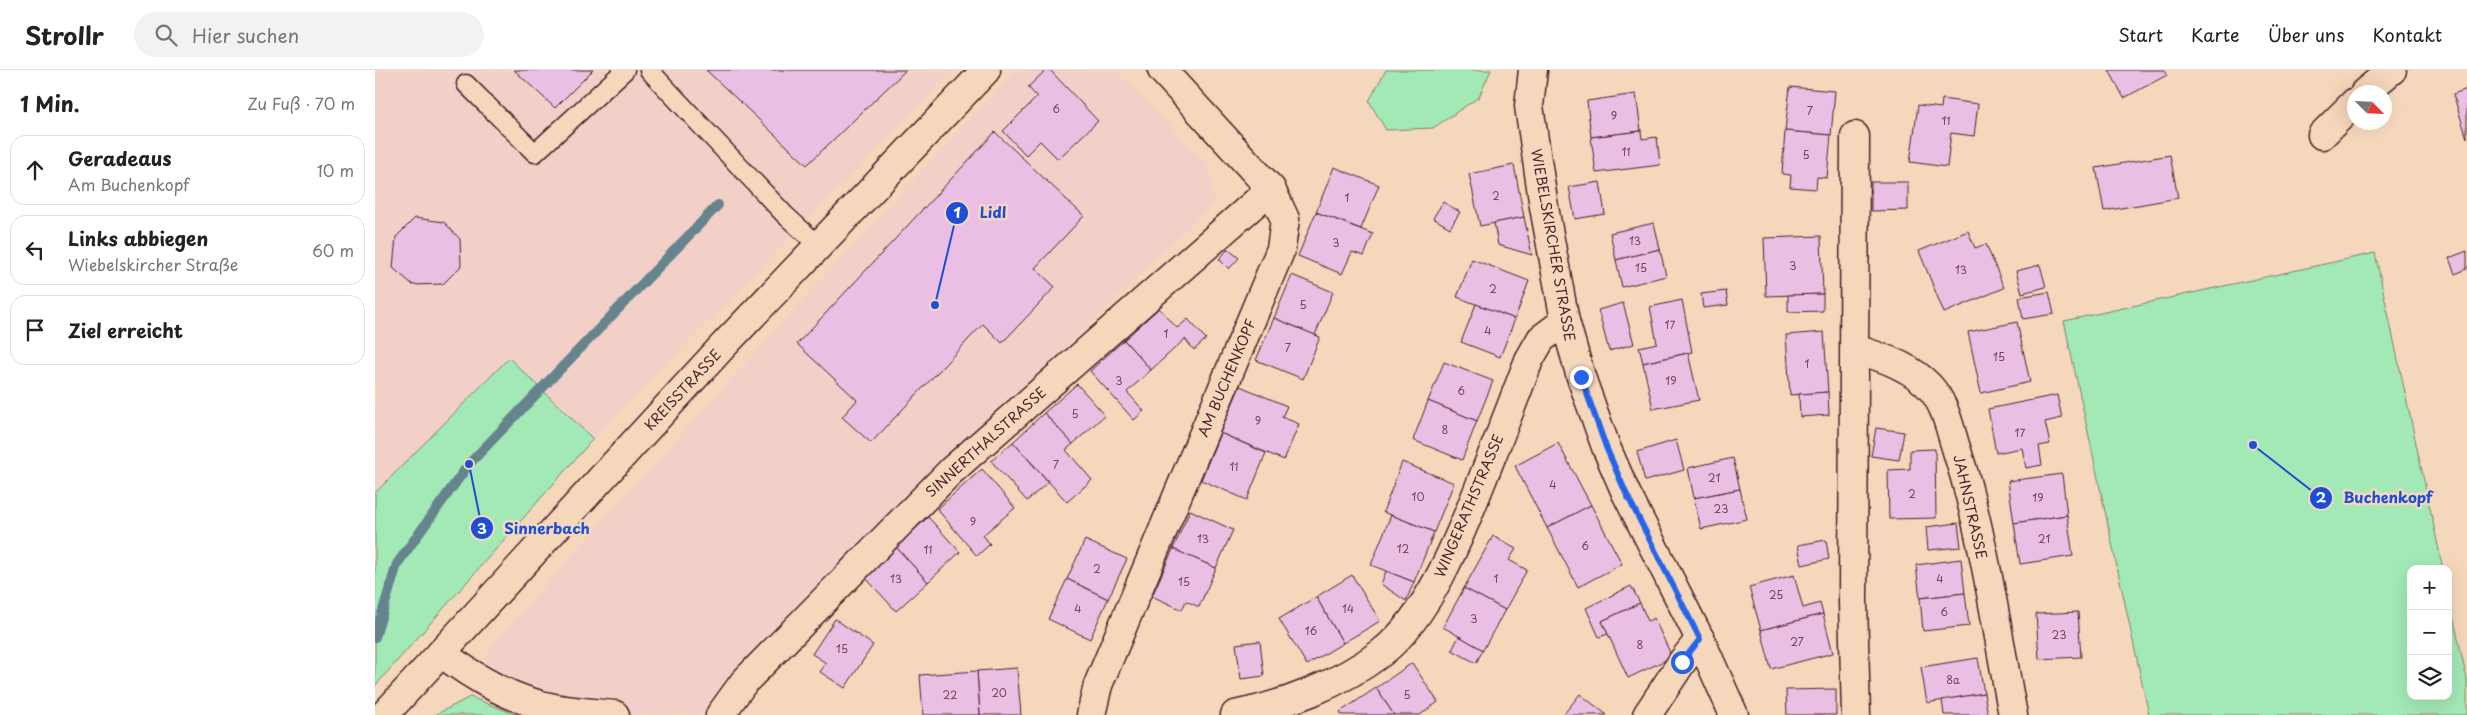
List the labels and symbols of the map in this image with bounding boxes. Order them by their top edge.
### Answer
north arrow [2347,85,2392,130]
house number: 6 [1052,100,1060,117]
house number: 7 [1807,102,1813,119]
house number: 9 [1611,107,1617,124]
house number: 11 [1941,112,1951,129]
house number: 11 [1621,143,1631,160]
house number: 5 [1802,146,1810,163]
street label: WIEBELSKIRCHER STRASSE [1526,147,1581,343]
house number: 2 [1492,187,1500,204]
house number: 1 [1345,189,1350,206]
callout: Lidl [945,198,1016,228]
text: 1 [953,200,961,223]
text: Lidl [980,200,1006,223]
house number: 13 [1629,232,1641,249]
house number: 3 [1332,234,1340,251]
house number: 3 [1789,257,1797,274]
house number: 15 [1635,259,1647,276]
house number: 13 [1955,261,1967,278]
house number: 2 [1489,280,1497,297]
house number: 5 [1299,296,1307,313]
street label: AM BUCHENKOPF [1192,316,1261,440]
house number: 17 [1665,316,1676,333]
house number: 4 [1484,322,1492,339]
house number: 1 [1164,325,1169,342]
house number: 7 [1285,339,1291,356]
street label: KREISSTRASSE [639,344,726,435]
house number: 15 [1993,348,2005,365]
house number: 1 [1805,355,1810,372]
route end [1570,366,1593,389]
house number: 3 [1115,372,1123,389]
house number: 19 [1665,372,1677,389]
street label: SINNERTHALSTRASSE [921,382,1051,502]
house number: 6 [1457,382,1465,399]
house number: 5 [1071,405,1079,422]
house number: 9 [1255,412,1261,429]
house number: 8 [1442,421,1449,438]
house number: 17 [2015,424,2026,441]
street label: WINGERATHSTRASSE [1429,431,1508,581]
street label: JAHNSTRASSE [1948,453,1993,561]
house number: 7 [1053,456,1059,473]
house number: 11 [1229,458,1239,475]
house number: 21 [1708,469,1720,486]
house number: 4 [1549,476,1557,493]
callout: Buchenkopf [2308,483,2443,513]
house number: 2 [1908,485,1916,502]
text: 2 [2316,485,2327,508]
text: Buchenkopf [2343,485,2434,508]
house number: 10 [1412,488,1424,505]
house number: 19 [2032,489,2044,506]
house number: 23 [1714,500,1728,517]
callout: Sinnerbach [469,513,600,543]
house number: 9 [970,513,976,530]
text: 3 [477,516,487,539]
text: Sinnerbach [504,516,590,539]
house number: 13 [1197,530,1209,547]
house number: 21 [2038,530,2050,547]
house number: 6 [1581,537,1589,554]
house number: 12 [1397,540,1410,557]
house number: 11 [923,541,933,558]
house number: 2 [1093,560,1101,577]
house number: 13 [890,570,902,587]
house number: 1 [1494,570,1499,587]
house number: 4 [1936,570,1944,587]
house number: 15 [1178,573,1190,590]
house number: 25 [1769,586,1783,603]
house number: 4 [1074,600,1082,617]
house number: 14 [1342,600,1354,617]
house number: 6 [1940,603,1948,620]
house number: 3 [1470,610,1478,627]
house number: 16 [1305,622,1318,639]
house number: 23 [2052,626,2066,643]
house number: 27 [1790,633,1804,650]
house number: 8 [1637,636,1644,653]
house number: 15 [836,640,848,657]
route start [1671,651,1694,674]
house number: 8a [1946,671,1960,688]
house number: 20 [991,684,1007,701]
house number: 22 [943,686,957,703]
house number: 5 [1403,686,1411,703]

